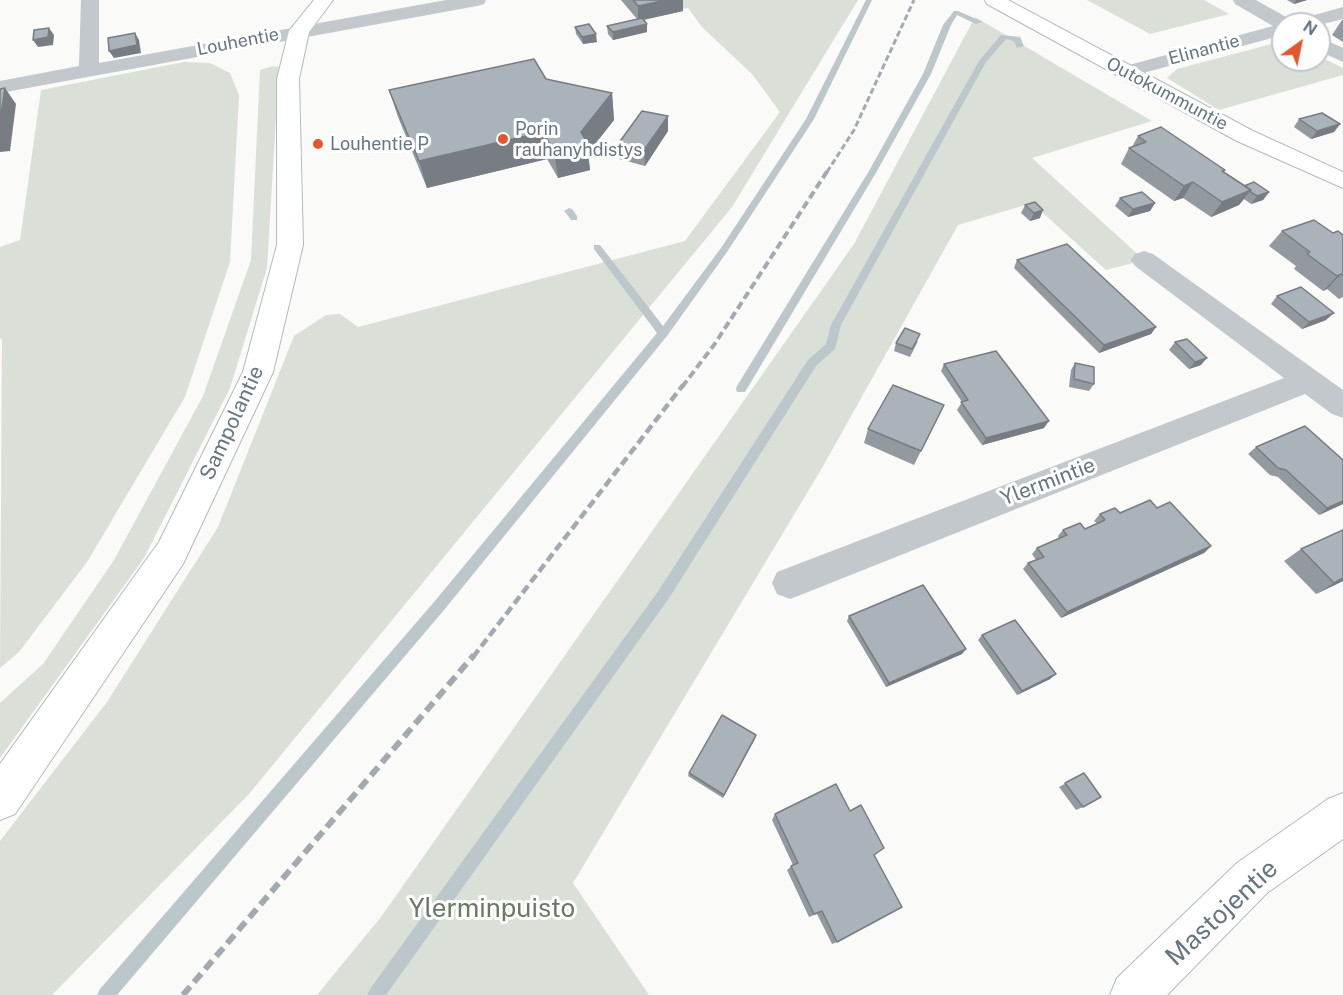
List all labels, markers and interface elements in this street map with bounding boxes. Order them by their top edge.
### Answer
north arrow [1271,12,1331,72]
text: N [1300,17,1320,40]
street label: Louhentie [195,23,281,61]
street label: Elinantie [1166,30,1242,70]
street label: Outokummuntie [1103,53,1231,135]
place label: Porin rauhanyhdistys [515,118,642,160]
marker: Porin rauhanyhdistys [496,132,510,146]
place label: Louhentie P [330,133,429,155]
marker: Louhentie P [311,137,325,151]
street label: Sampolantie [195,362,269,484]
street label: Ylermintie [997,452,1099,512]
street label: Mastojentie [1160,853,1284,973]
park label: Ylerminpuisto [409,893,575,925]

